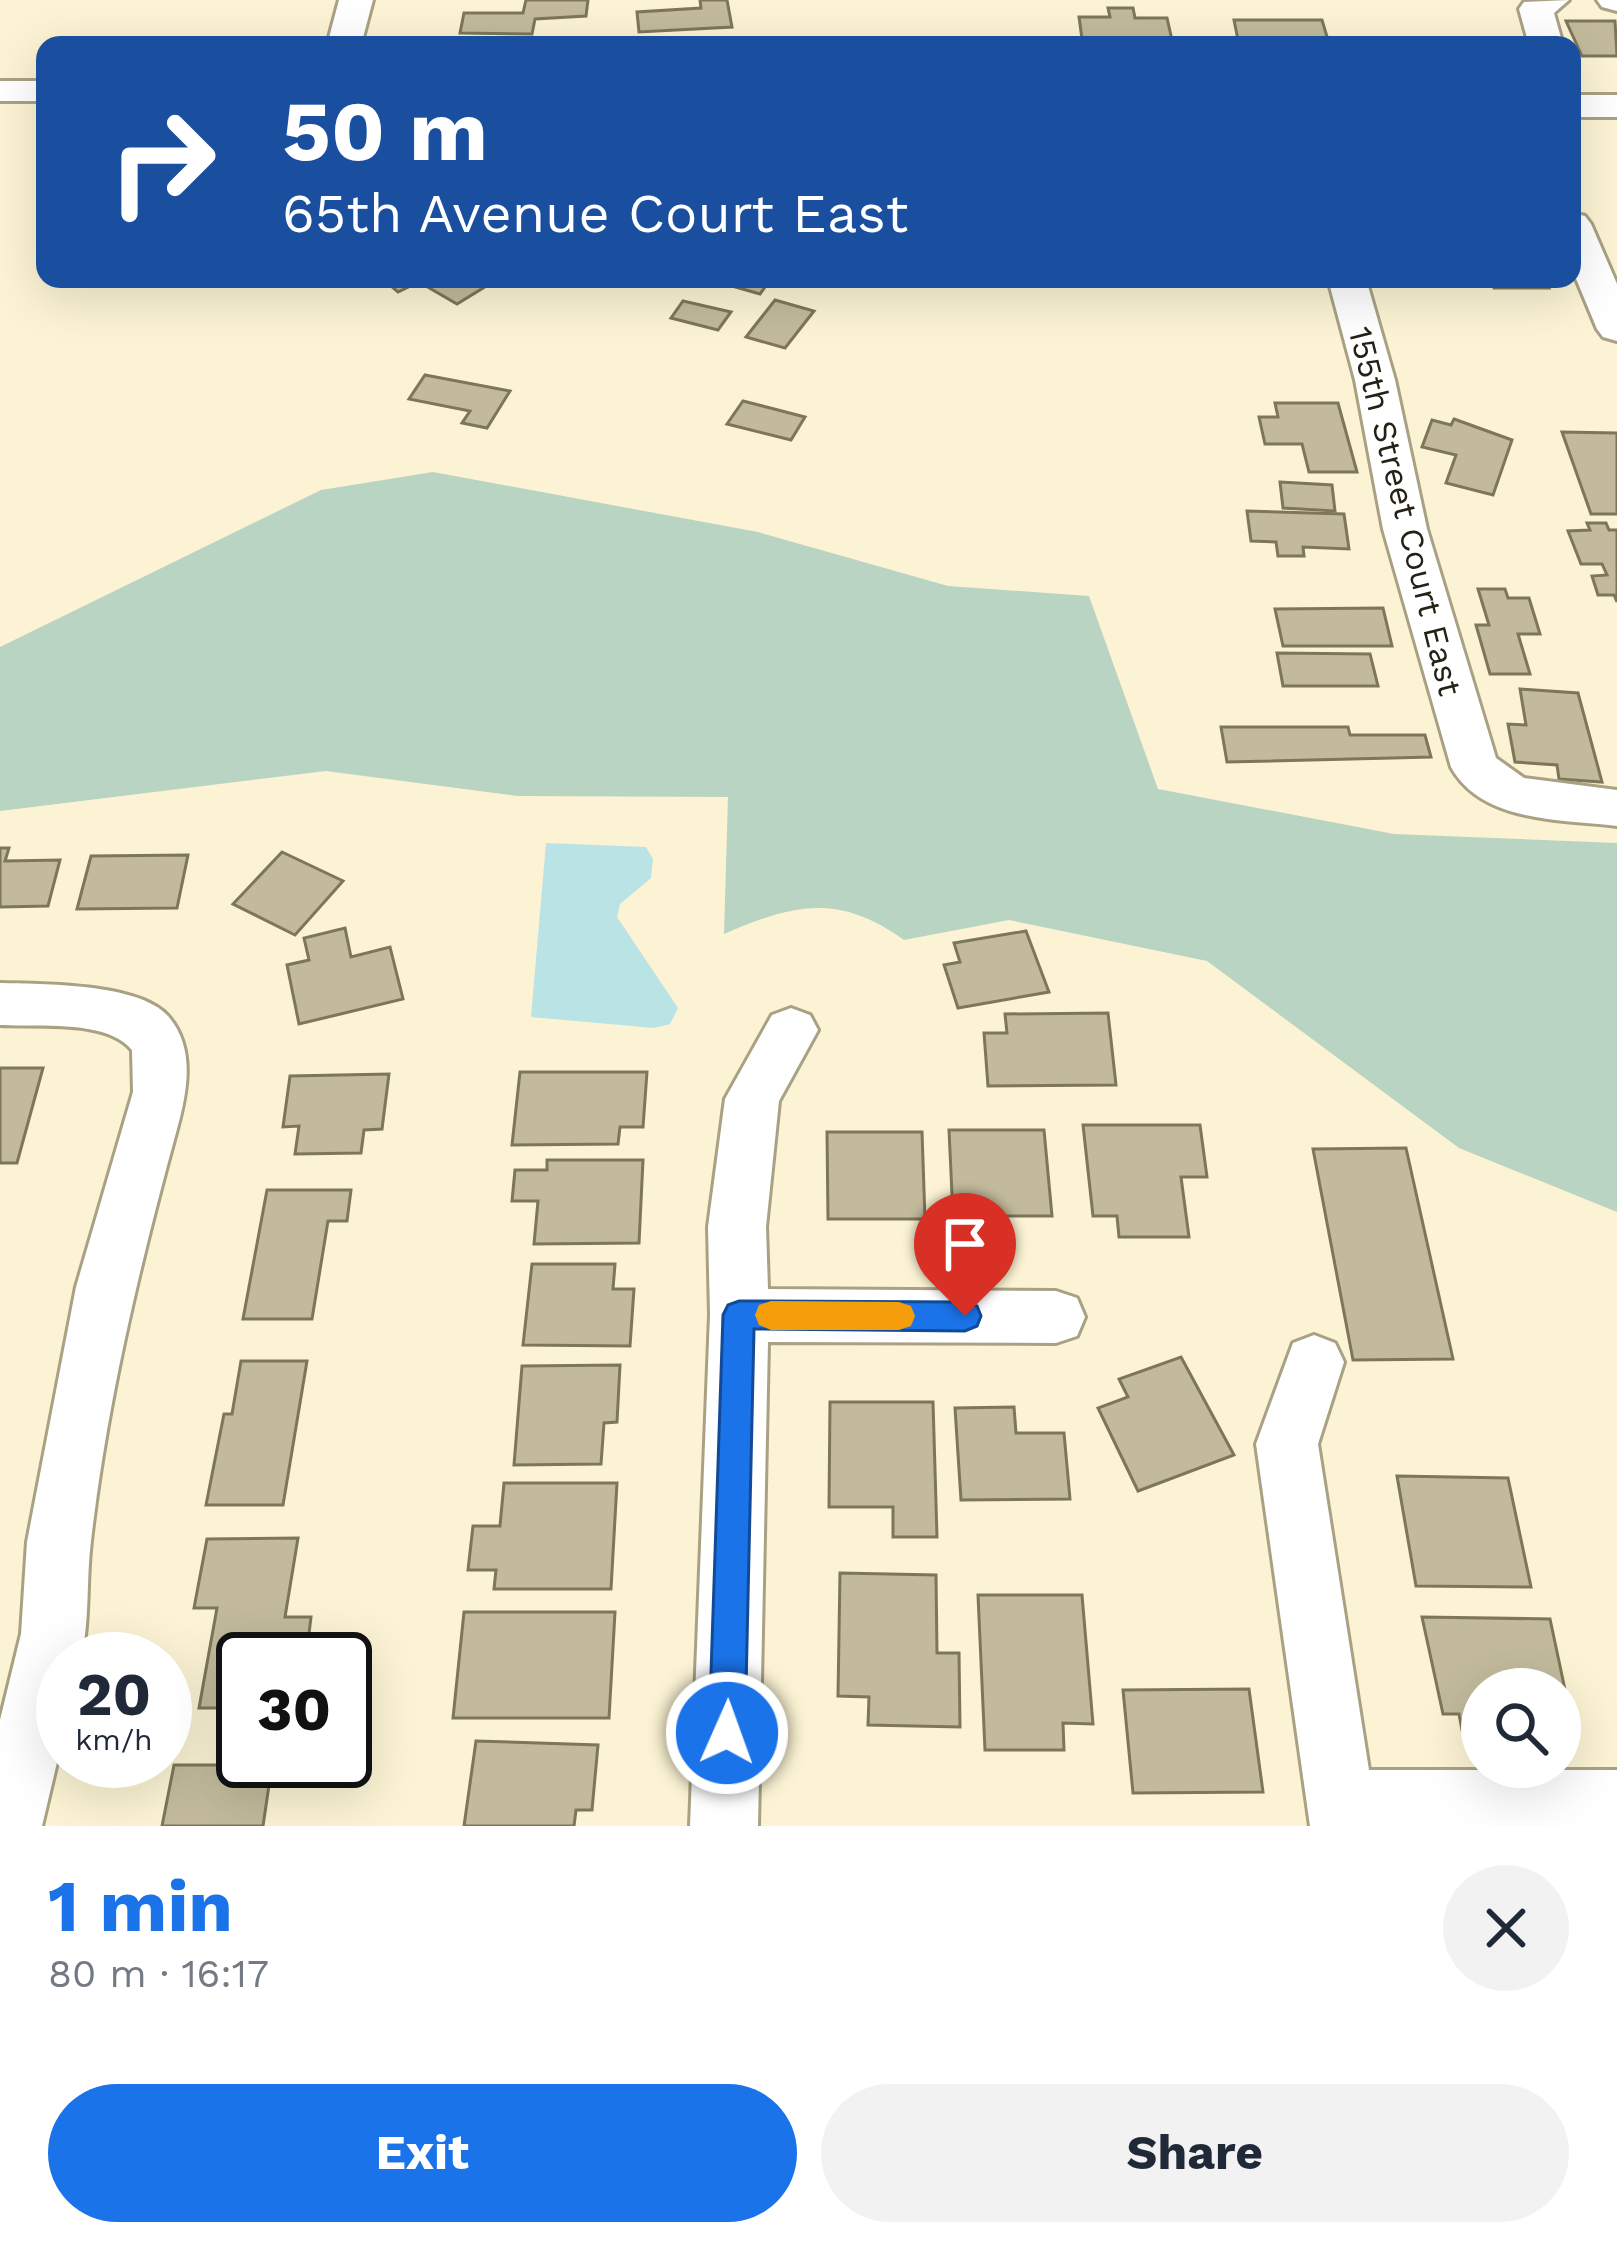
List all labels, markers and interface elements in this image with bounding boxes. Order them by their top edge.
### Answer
text: 50 m [282,82,488,180]
icon: right [84,84,240,240]
text: 65th Avenue Court East [282,182,908,245]
street label: 155th Street Court East [1341,323,1470,700]
pin [914,1193,1016,1316]
icon: arrive [932,1211,998,1277]
speed limit sign: 30 [216,1632,372,1788]
text: 20 [77,1659,151,1730]
map controls [1461,1668,1581,1788]
button: search [1461,1668,1581,1788]
position arrow [664,1670,790,1796]
text: km/h [75,1722,153,1757]
text: 1 min [48,1864,233,1948]
button: close [1443,1865,1569,1991]
text: 80 m · 16:17 [48,1951,269,1996]
button: Exit [48,2084,797,2222]
button: Share [821,2084,1569,2222]

